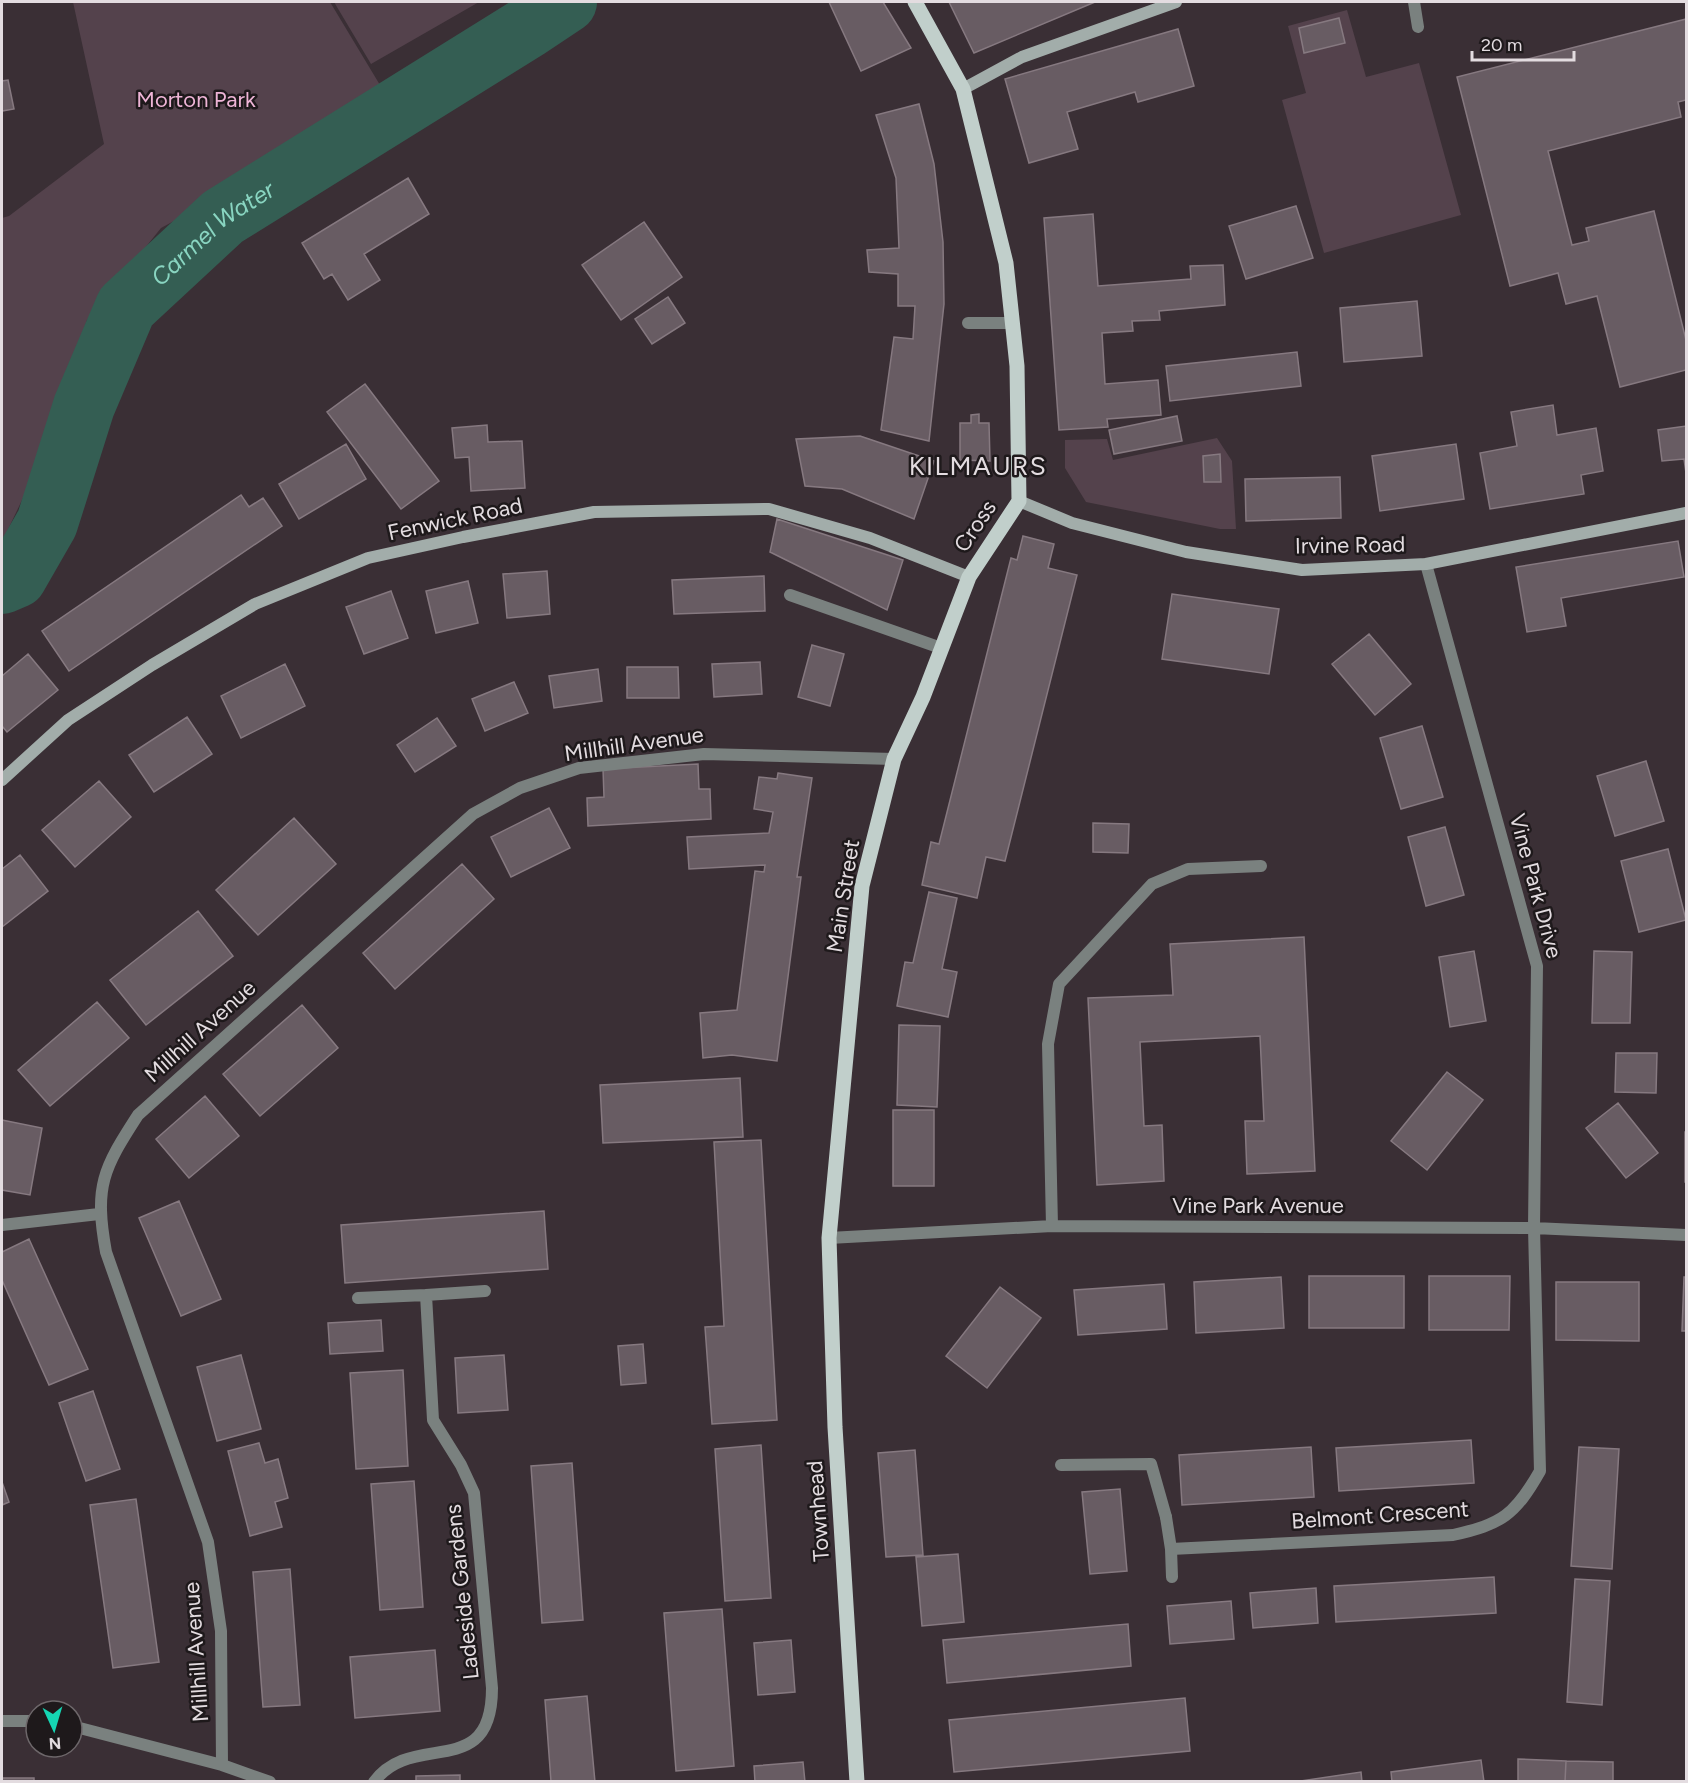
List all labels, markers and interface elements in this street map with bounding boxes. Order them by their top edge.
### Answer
scale bar [1472,24,1574,62]
text: 20 m [1481,34,1522,56]
park label: Morton Park [136,86,256,113]
water label: Carmel Water [144,174,280,291]
district label: KILMAURS [909,450,1047,482]
street label: Fenwick Road [385,492,525,546]
street label: Cross [948,495,1002,557]
street label: Irvine Road [1295,531,1405,559]
street label: Millhill Avenue [563,721,705,767]
street label: Vine Park Drive [1504,811,1568,961]
street label: Main Street [821,837,865,955]
street label: Millhill Avenue [139,974,261,1088]
street label: Vine Park Avenue [1172,1192,1344,1219]
street label: Townhead [801,1460,835,1562]
street label: Belmont Crescent [1290,1495,1470,1535]
street label: Ladeside Gardens [439,1503,485,1681]
street label: Millhill Avenue [178,1581,214,1723]
north arrow [24,1699,84,1759]
text: N [48,1734,62,1753]

